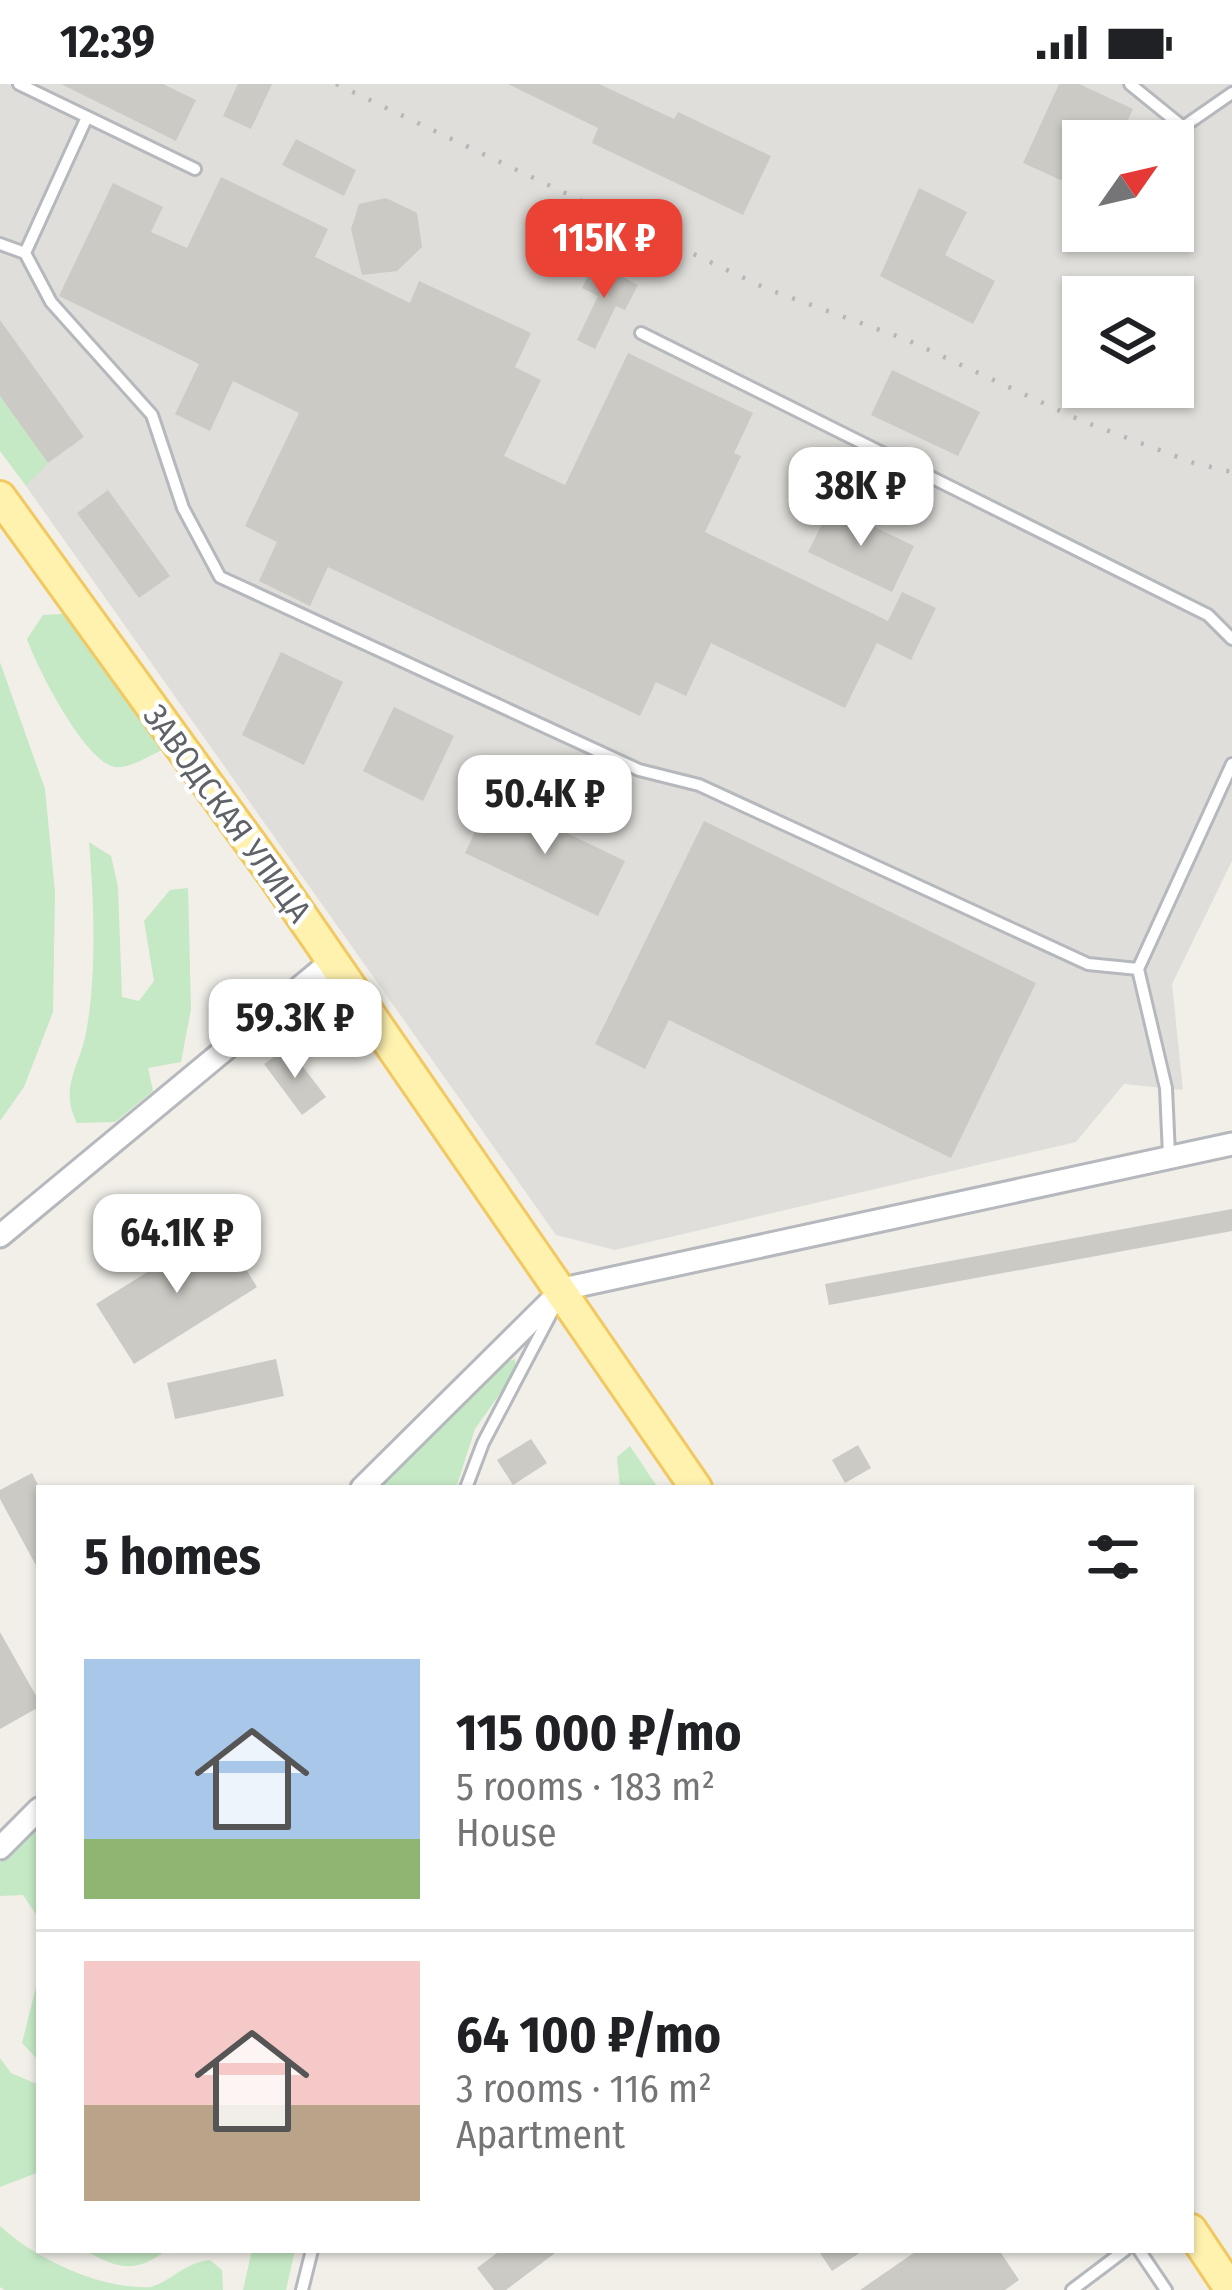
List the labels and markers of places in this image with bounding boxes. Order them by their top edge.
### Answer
pin: 115K ₽ [506,199,702,301]
pin: 38K ₽ [777,447,945,549]
pin: 50.4K ₽ [434,755,656,857]
pin: 59.3K ₽ [184,979,406,1081]
pin: 64.1K ₽ [66,1194,288,1296]

